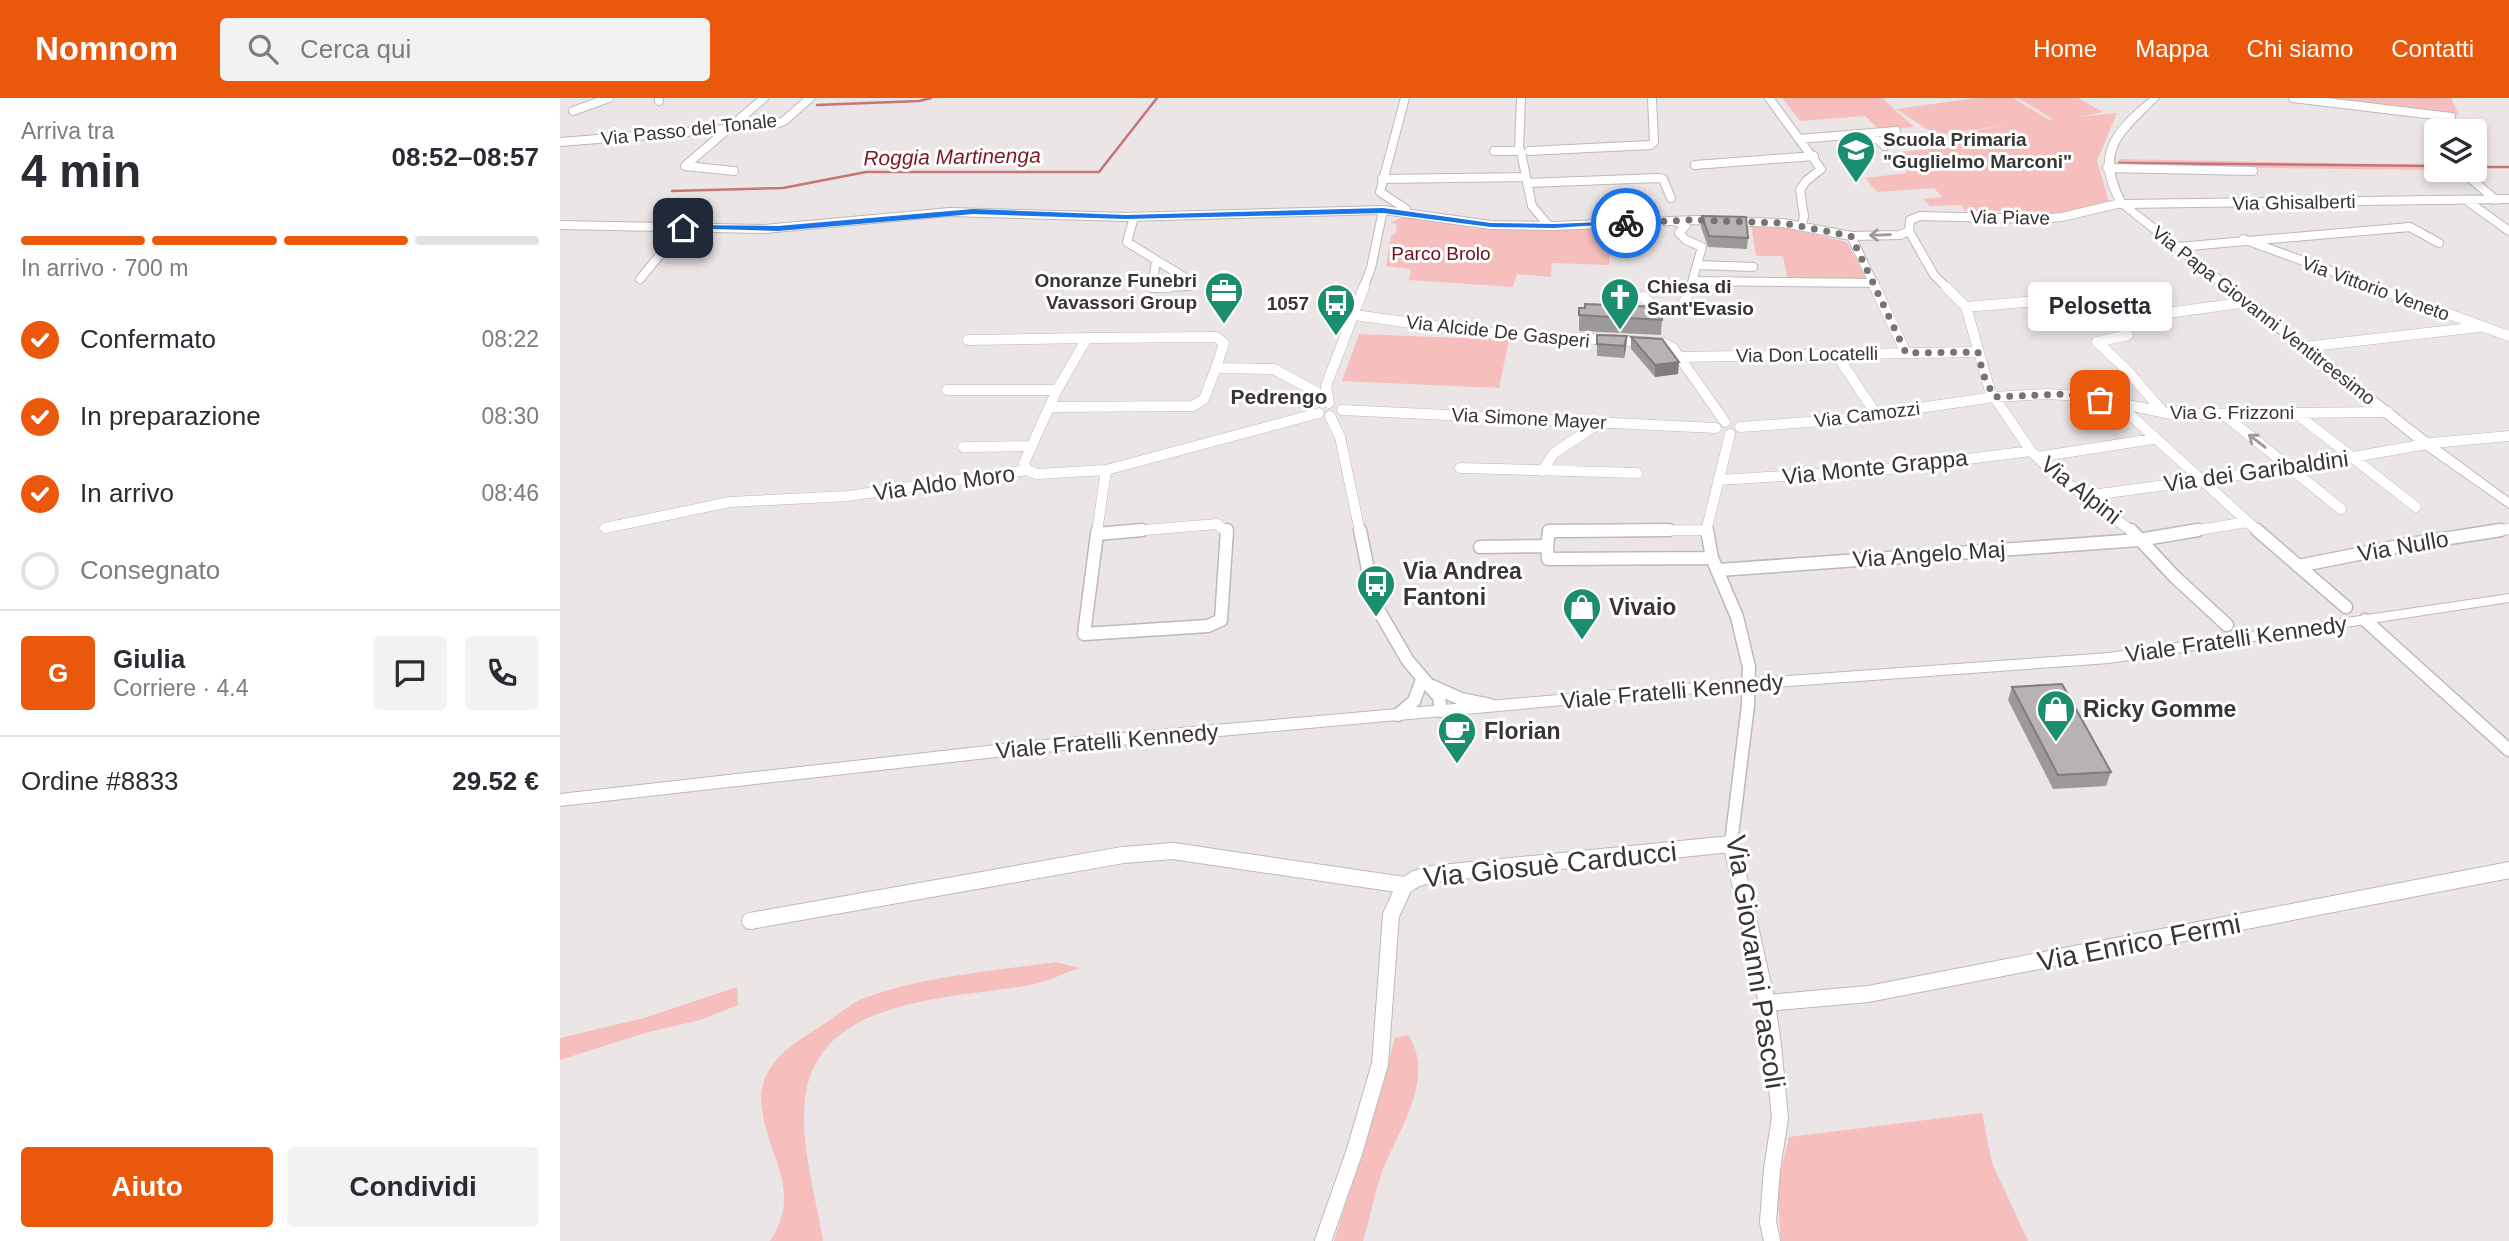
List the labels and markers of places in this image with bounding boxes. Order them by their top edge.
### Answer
school or university icon: Scuola Primaria "Guglielmo Marconi" [1835,129,1877,184]
place label: Scuola Primaria "Guglielmo Marconi" [1883,129,2072,172]
pin [653,198,713,258]
place label: Onoranze Funebri Vavassori Group [1034,270,1197,313]
office icon: Onoranze Funebri Vavassori Group [1203,270,1245,325]
church icon: Chiesa di Sant'Evasio [1599,276,1641,331]
place label: Chiesa di Sant'Evasio [1647,276,1754,319]
callout: Pelosetta [2028,281,2172,330]
bus stop icon: 1057 [1315,282,1357,337]
place label: 1057 [1267,293,1309,314]
pin [2070,370,2130,430]
place label: Via Andrea Fantoni [1403,558,1522,610]
bus stop icon: Via Andrea Fantoni [1355,563,1397,618]
shop icon: Vivaio [1561,586,1603,641]
place label: Vivaio [1609,594,1676,620]
shop icon: Ricky Gomme [2035,688,2077,743]
place label: Ricky Gomme [2083,696,2236,722]
cafe icon: Florian [1436,710,1478,765]
place label: Florian [1484,718,1561,744]

